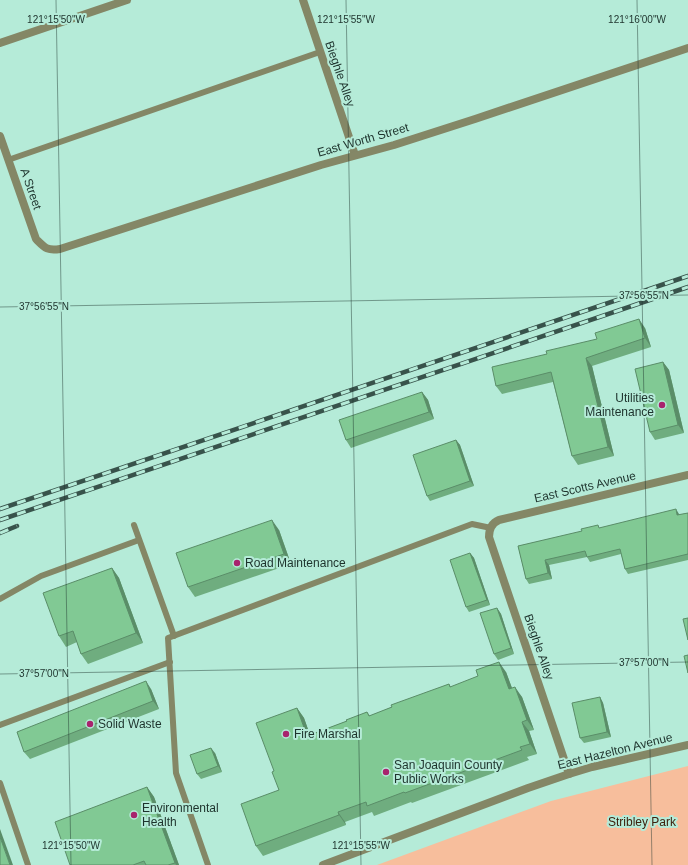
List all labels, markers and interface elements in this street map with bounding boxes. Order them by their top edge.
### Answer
text: 121°15'50"W [27,14,85,25]
text: 121°15'55"W [317,14,375,25]
text: 121°16'00"W [608,14,666,25]
street label: Bieghle Alley [322,39,358,109]
street label: East Worth Street [316,120,411,160]
street label: A Street [17,167,45,212]
text: 37°56'55"N [619,290,669,301]
text: 37°56'55"N [19,301,69,312]
place label: Utilities Maintenance [585,391,654,419]
marker: Utilities Maintenance [657,400,667,410]
street label: East Scotts Avenue [533,468,637,506]
place label: Road Maintenance [245,556,346,570]
marker: Road Maintenance [232,558,242,568]
street label: Bieghle Alley [521,612,557,682]
text: 37°57'00"N [619,657,669,668]
text: 37°57'00"N [19,668,69,679]
place label: Solid Waste [98,717,162,731]
marker: Solid Waste [85,719,95,729]
place label: Fire Marshal [294,727,361,741]
marker: Fire Marshal [281,729,291,739]
street label: East Hazelton Avenue [556,730,674,772]
place label: San Joaquin County Public Works [394,758,502,786]
marker: San Joaquin County Public Works [381,767,391,777]
place label: Environmental Health [142,801,219,829]
marker: Environmental Health [129,810,139,820]
park label: Stribley Park [608,815,677,829]
text: 121°15'50"W [42,840,100,851]
text: 121°15'55"W [332,840,390,851]

